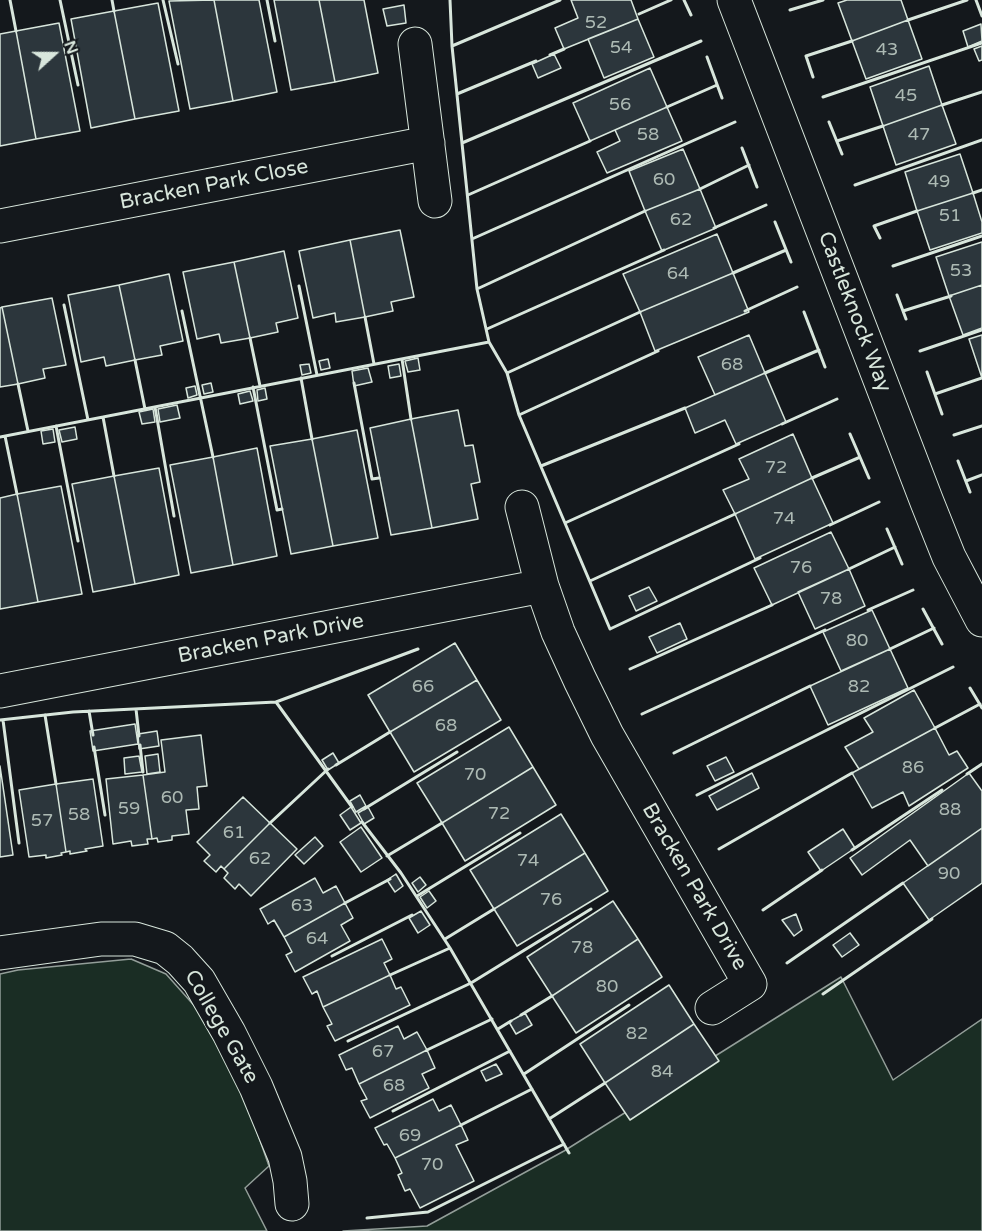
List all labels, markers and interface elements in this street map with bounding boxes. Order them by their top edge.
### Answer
house number: 52 [585,12,607,34]
north arrow [24,24,84,84]
house number: 54 [610,37,632,59]
text: N [59,38,82,57]
house number: 43 [876,39,898,61]
house number: 45 [895,85,917,107]
house number: 56 [609,94,631,116]
house number: 58 [637,124,659,146]
house number: 47 [908,124,930,146]
street label: Bracken Park Close [118,154,310,216]
house number: 60 [653,169,675,191]
house number: 49 [928,171,950,193]
house number: 51 [939,205,961,227]
house number: 62 [670,209,692,231]
street label: Castleknock Way [812,228,896,396]
house number: 53 [950,260,972,282]
house number: 64 [667,263,689,285]
house number: 68 [721,354,743,376]
house number: 72 [765,457,787,479]
house number: 74 [773,508,795,530]
house number: 76 [790,557,812,579]
house number: 78 [820,588,842,610]
street label: Bracken Park Drive [176,609,366,669]
house number: 80 [846,630,868,652]
house number: 66 [412,676,434,698]
house number: 82 [848,676,870,698]
house number: 68 [435,715,457,737]
house number: 86 [902,757,924,779]
house number: 70 [464,764,486,786]
house number: 60 [161,787,183,809]
house number: 59 [118,798,140,820]
street label: Bracken Park Drive [636,799,752,975]
house number: 88 [939,799,961,821]
house number: 72 [488,803,510,825]
house number: 58 [68,804,90,826]
house number: 57 [31,810,53,832]
house number: 61 [223,822,245,844]
house number: 62 [249,848,271,870]
house number: 74 [517,850,539,872]
house number: 90 [938,863,960,885]
house number: 76 [540,889,562,911]
house number: 63 [291,895,313,917]
house number: 64 [306,928,328,950]
house number: 78 [571,937,593,959]
street label: College Gate [178,966,264,1088]
house number: 80 [596,976,618,998]
house number: 82 [626,1023,648,1045]
house number: 67 [372,1041,394,1063]
house number: 84 [651,1061,673,1083]
house number: 68 [383,1075,405,1097]
house number: 69 [399,1125,421,1147]
house number: 70 [421,1154,443,1176]

